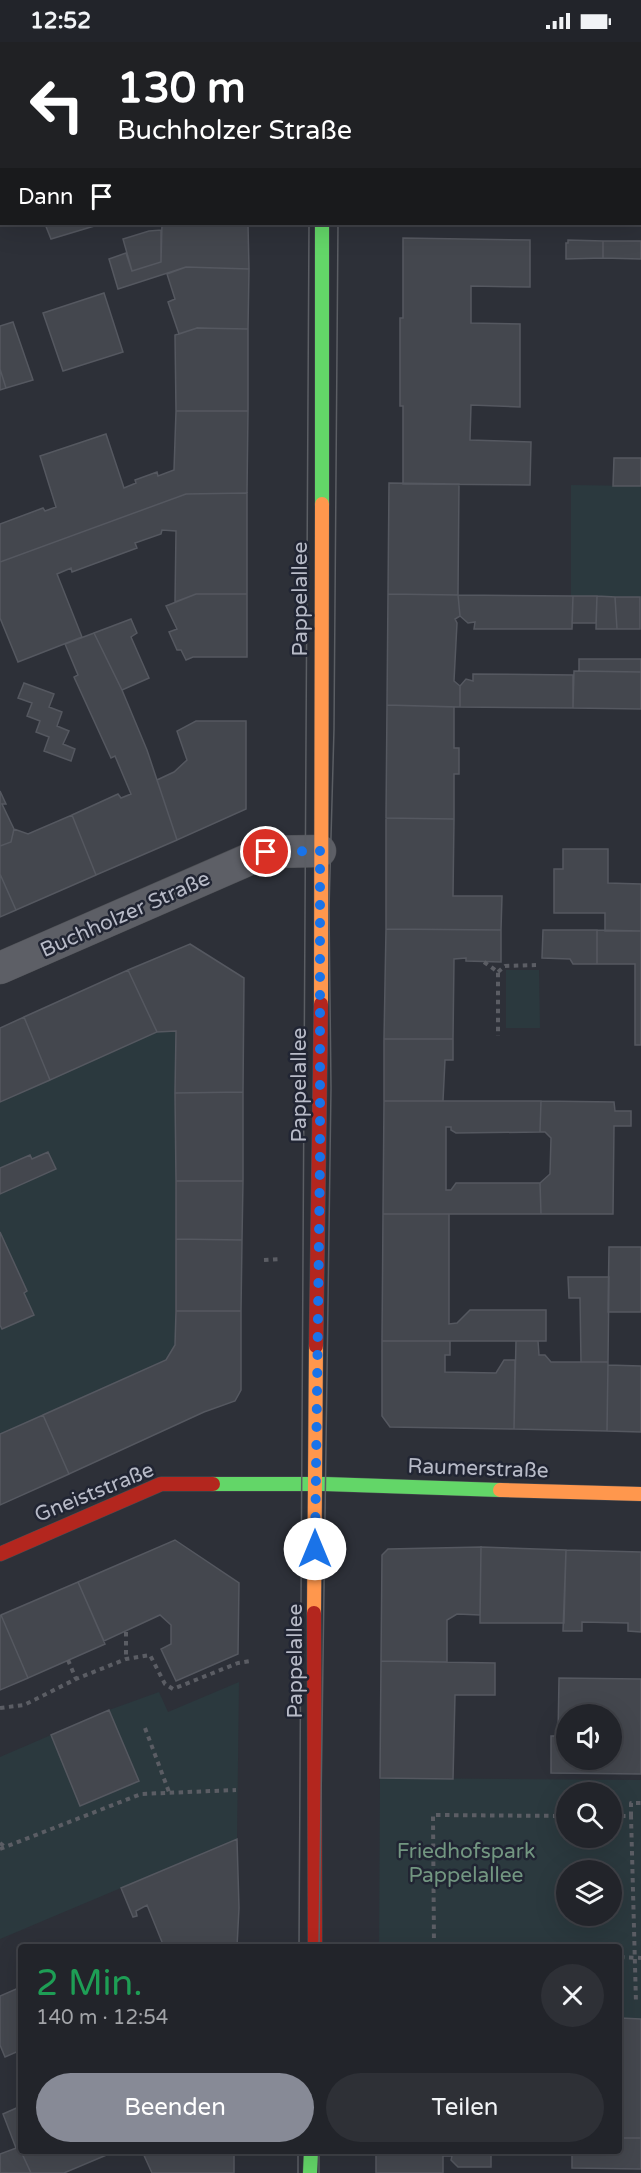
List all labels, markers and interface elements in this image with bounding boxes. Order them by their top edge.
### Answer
text: 12:52 [30,8,91,34]
text: 130 m [117,63,246,114]
icon: left [18,66,96,144]
text: Buchholzer Straße [117,114,352,147]
icon: arrive [85,180,118,213]
text: Dann [18,184,73,210]
street label: Pappelallee [288,541,313,657]
pin [240,826,291,877]
icon: arrive [249,835,282,868]
street label: Buchholzer Straße [37,866,214,963]
street label: Pappelallee [287,1027,312,1143]
street label: Raumerstraße [407,1454,549,1483]
street label: Gneiststraße [31,1457,158,1528]
position arrow [283,1517,347,1581]
street label: Pappelallee [283,1603,308,1719]
map controls [556,1704,622,1926]
button: sound [556,1704,622,1770]
button: search [556,1782,622,1848]
park label: Friedhofspark Pappelallee [397,1839,535,1888]
button: layers [556,1860,622,1926]
text: 2 Min. [36,1962,143,2005]
button: close [541,1964,604,2027]
text: 140 m · 12:54 [36,2006,168,2030]
button: Beenden [36,2073,314,2142]
button: Teilen [326,2073,604,2142]

